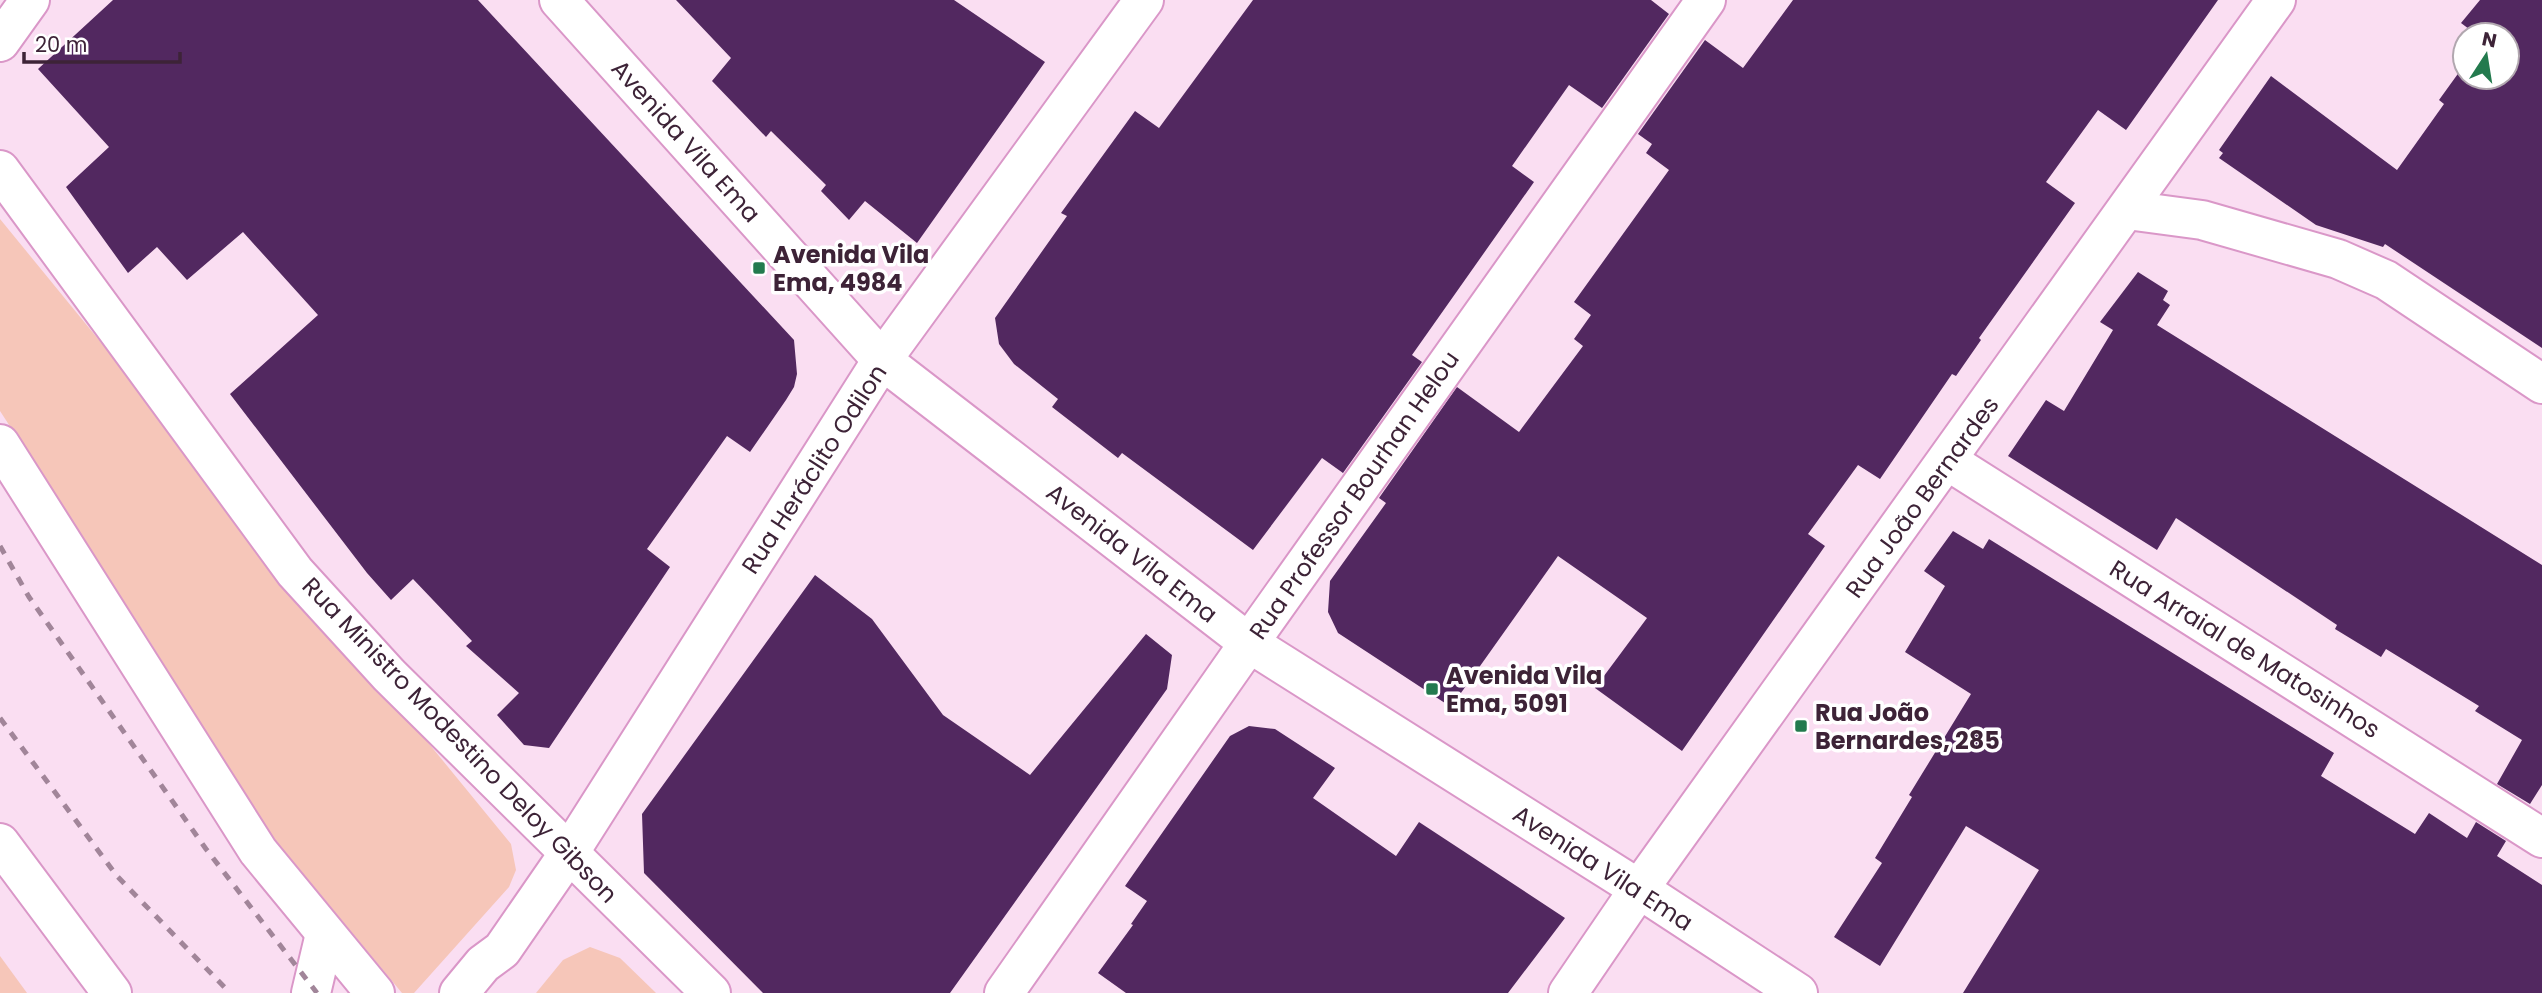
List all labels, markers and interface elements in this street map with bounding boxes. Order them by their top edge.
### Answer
scale bar [24,21,180,65]
north arrow [2451,21,2521,91]
text: N [2480,25,2499,55]
text: 20 m [35,30,88,59]
street label: Avenida Vila Ema [604,52,768,230]
place label: Avenida Vila Ema, 4984 [773,238,929,299]
marker: Avenida Vila Ema, 4984 [751,260,767,276]
street label: Rua Professor Bourhan Helou [1241,344,1467,646]
street label: Rua Heráclito Odilon [734,358,894,580]
street label: Rua João Bernardes [1838,390,2006,604]
street label: Avenida Vila Ema [1040,476,1224,630]
street label: Rua Arraial de Matosinhos [2104,552,2386,746]
street label: Rua Ministro Modestino Deloy Gibson [295,570,625,910]
place label: Avenida Vila Ema, 5091 [1446,659,1602,720]
marker: Avenida Vila Ema, 5091 [1424,681,1440,697]
place label: Rua João Bernardes, 285 [1815,696,2000,757]
marker: Rua João Bernardes, 285 [1793,718,1809,734]
street label: Avenida Vila Ema [1507,797,1699,939]

